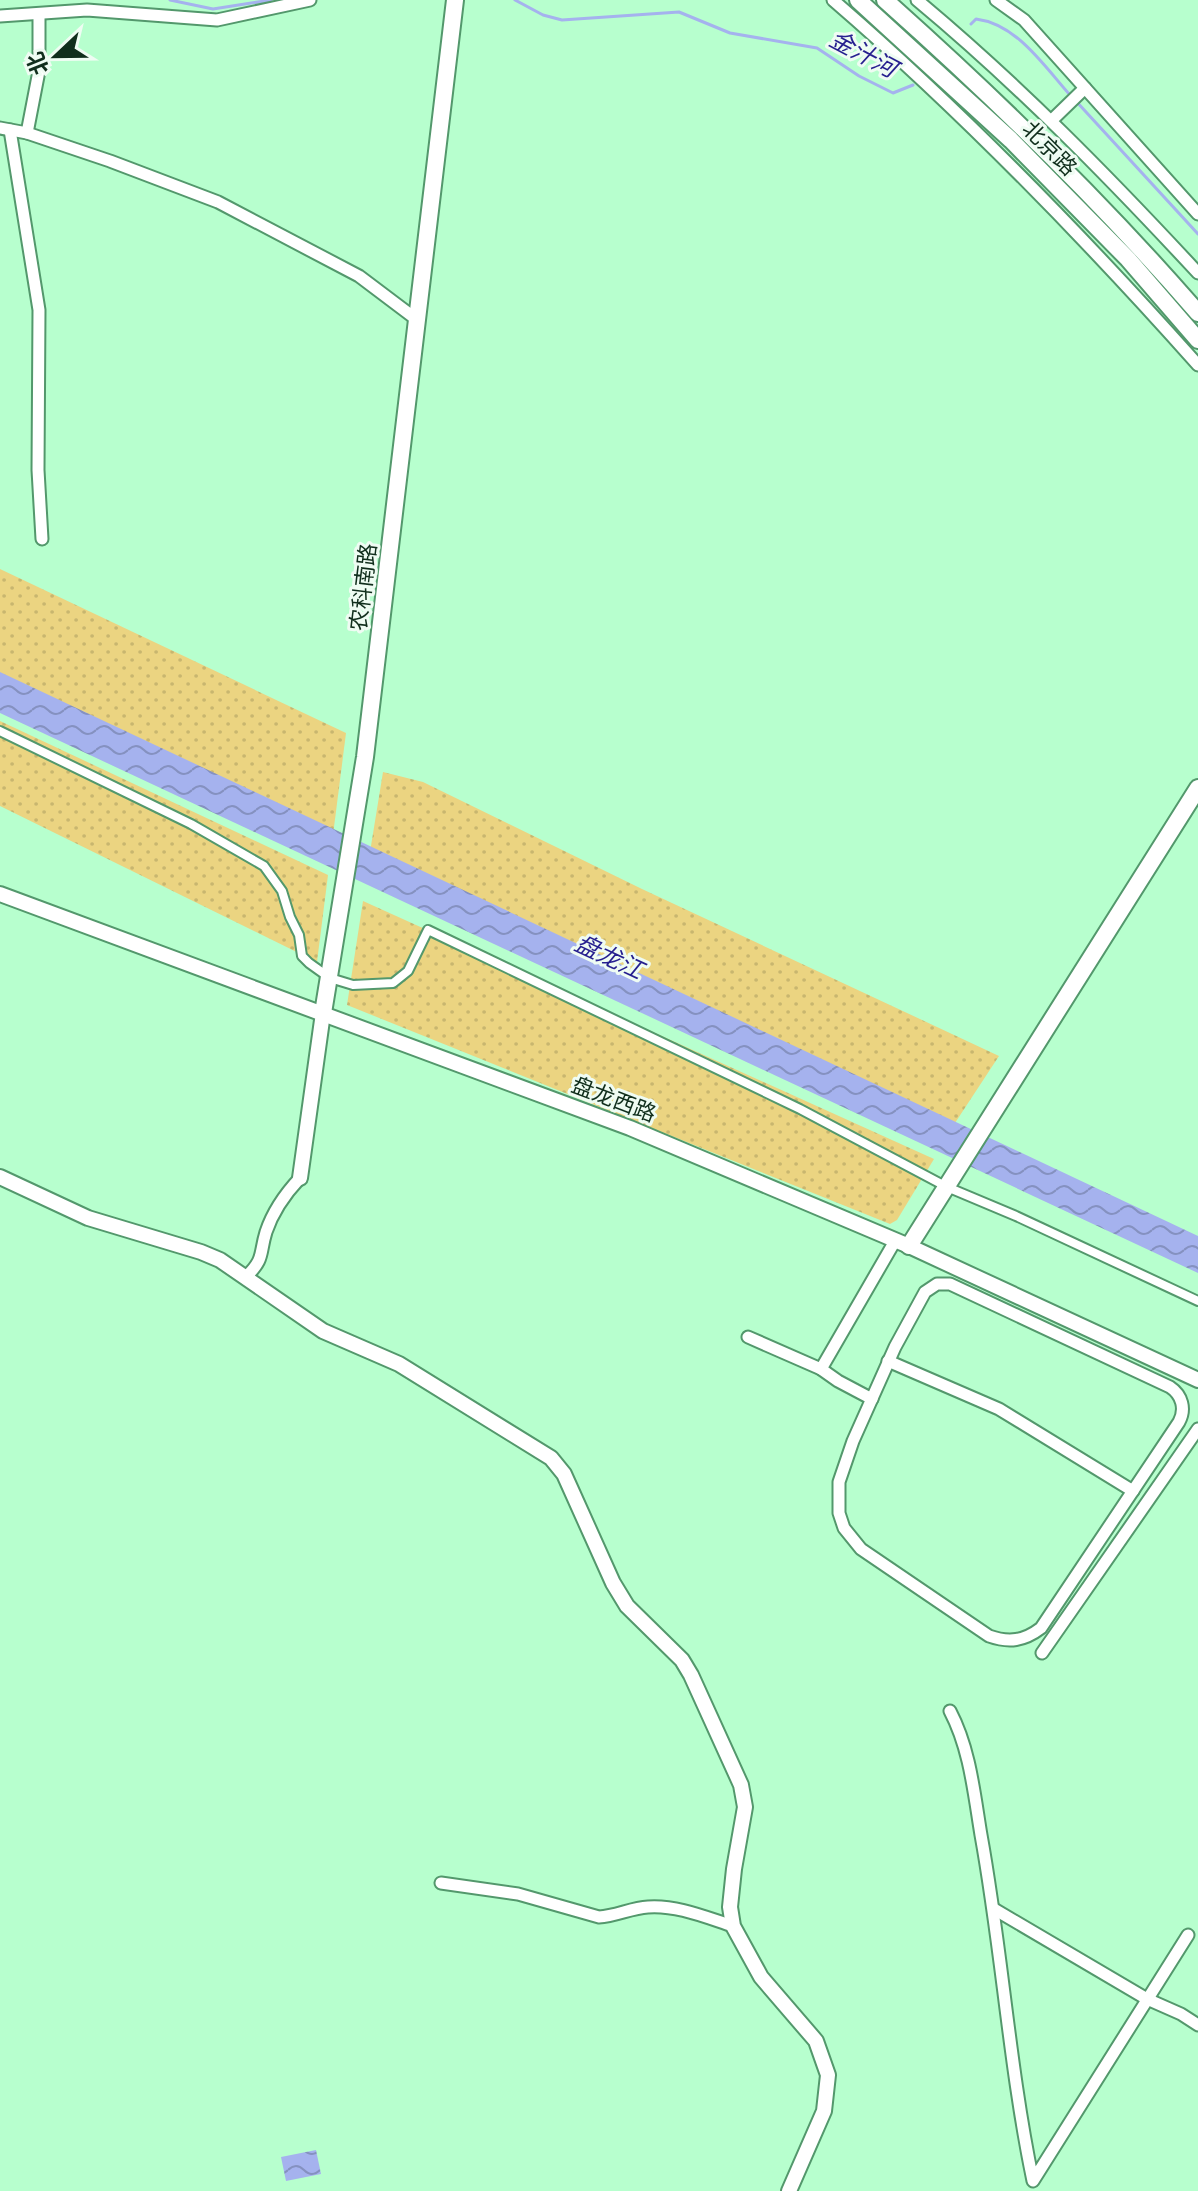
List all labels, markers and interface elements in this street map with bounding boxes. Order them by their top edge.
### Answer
north arrow [16,16,96,96]
water label: 金汁河 [825,23,906,84]
text: 北 [20,48,54,79]
street label: 北京路 [1017,115,1083,181]
street label: 农科南路 [344,542,381,632]
water label: 盘龙江 [571,927,651,985]
street label: 盘龙西路 [568,1070,660,1127]

